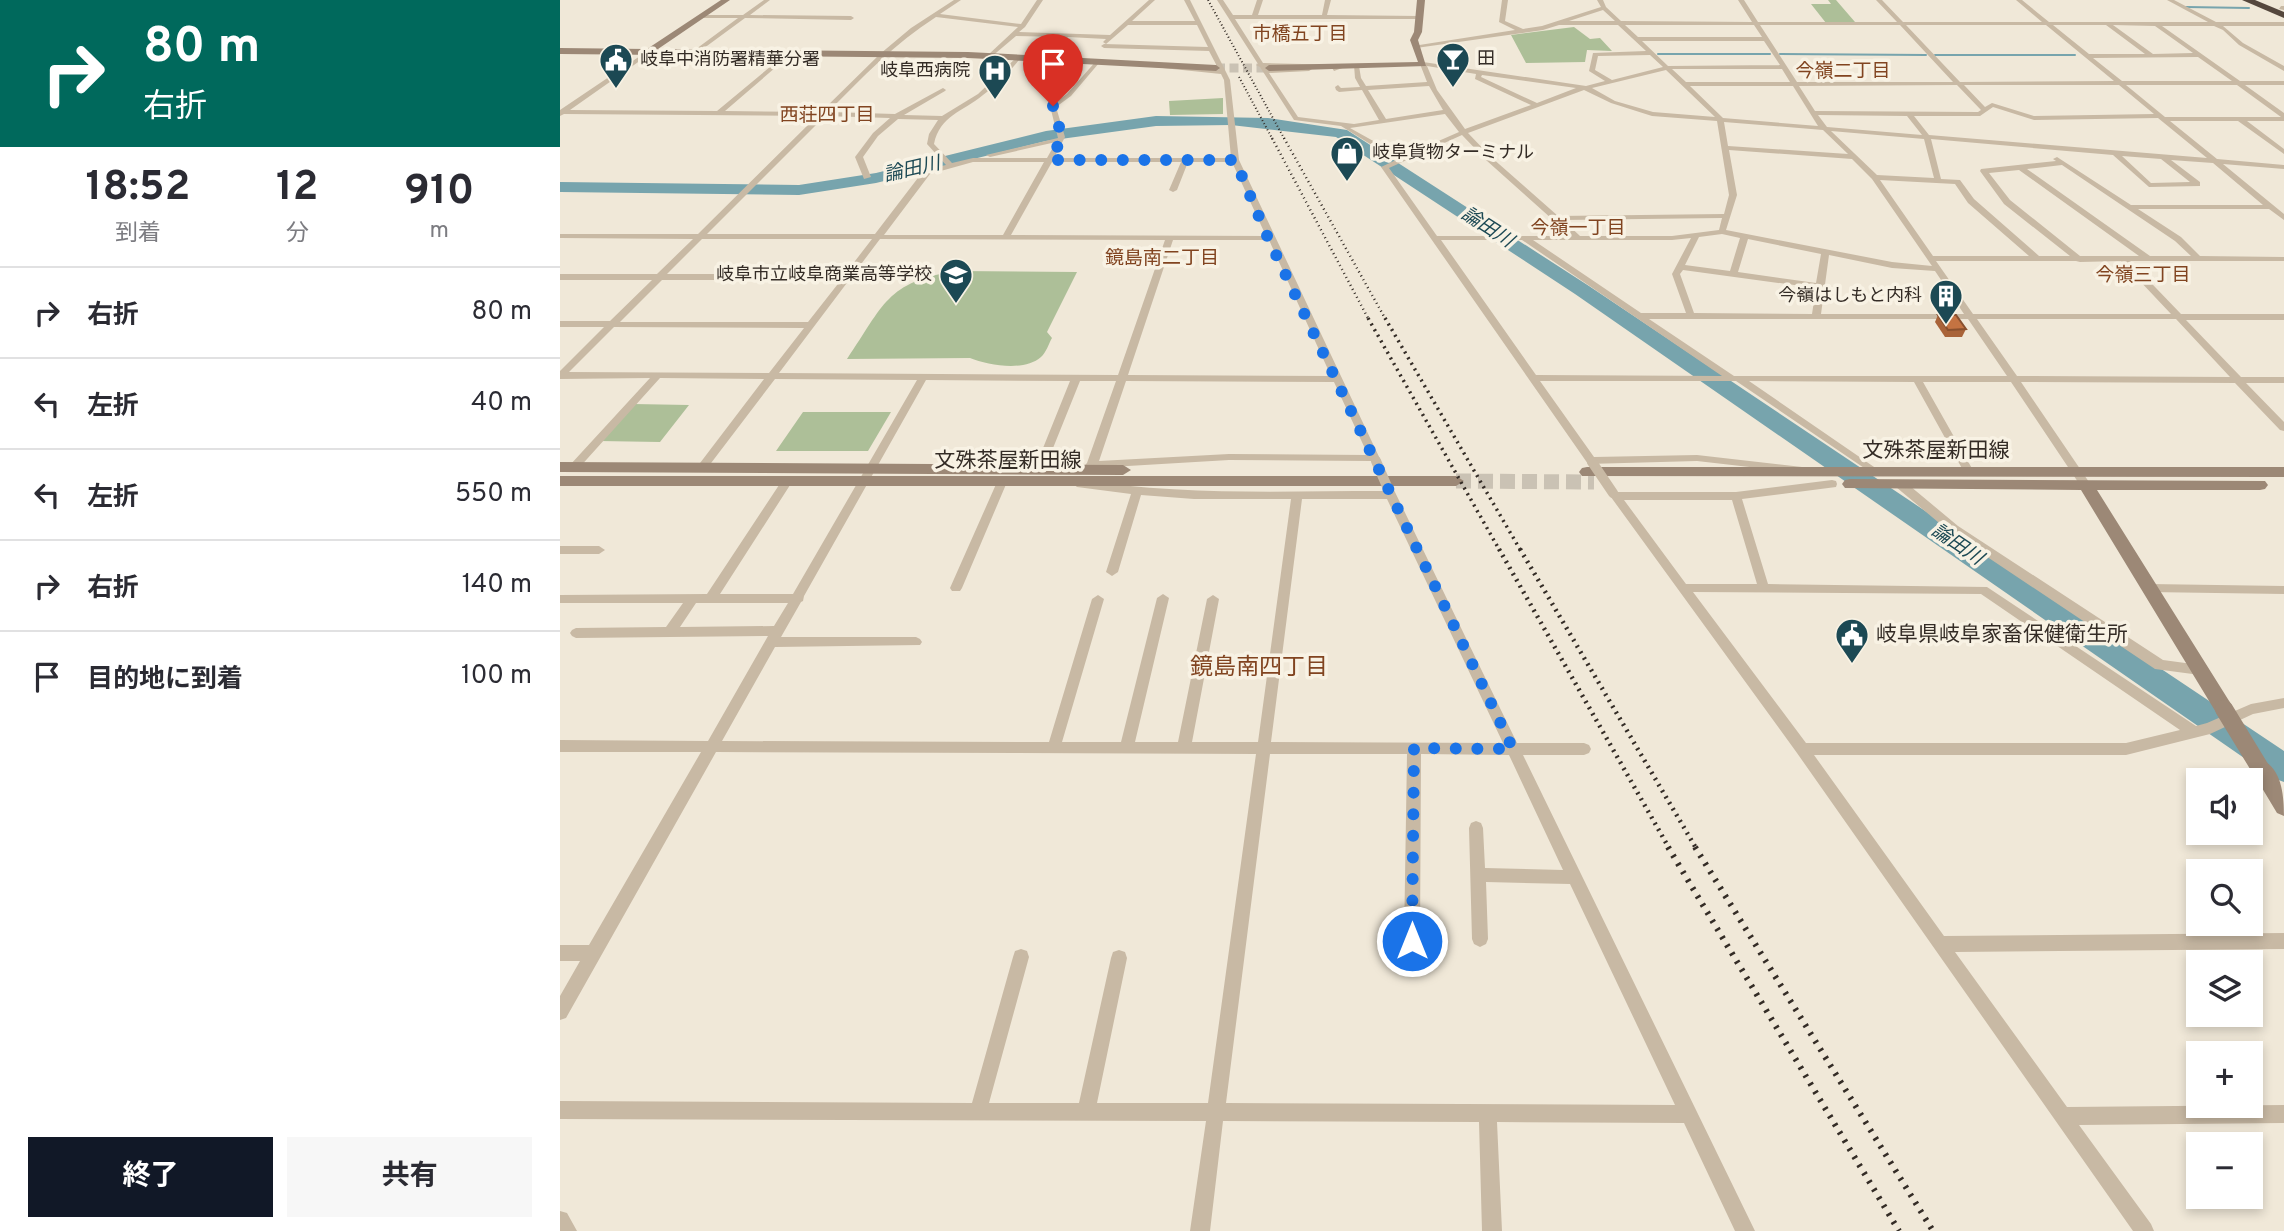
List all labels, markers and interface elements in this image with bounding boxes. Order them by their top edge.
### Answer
text: 80 m [143,18,260,80]
district label: 市橋五丁目 [1252,23,1348,47]
icon: right [28,28,119,119]
pin [1023,34,1083,106]
bar icon: 田 [1434,40,1472,89]
public building icon: 岐阜中消防署精華分署 [597,41,635,90]
icon: arrive [1034,45,1072,83]
place label: 田 [1477,48,1495,71]
place label: 岐阜中消防署精華分署 [640,49,820,72]
hospital icon: 岐阜西病院 [976,52,1014,101]
place label: 岐阜西病院 [880,60,970,83]
district label: 今嶺二丁目 [1795,60,1891,84]
text: 右折 [143,88,207,128]
district label: 西荘四丁目 [779,104,875,128]
shop icon: 岐阜貨物ターミナル [1328,134,1366,183]
place label: 岐阜貨物ターミナル [1372,142,1534,165]
water label: 論田川 [882,151,944,188]
text: 18:52 [86,162,190,215]
text: 12 [276,162,319,215]
text: 910 [404,166,474,219]
water label: 論田川 [1457,202,1519,255]
text: m [429,217,449,246]
district label: 今嶺一丁目 [1530,217,1626,241]
text: 到着 [115,220,161,249]
text: 分 [286,220,309,249]
district label: 鏡島南二丁目 [1105,247,1219,271]
school or university icon: 岐阜市立岐阜商業高等学校 [937,256,975,305]
place label: 岐阜市立岐阜商業高等学校 [716,264,932,287]
district label: 今嶺三丁目 [2095,264,2191,288]
building icon: 今嶺はしもと内科 [1927,277,1965,326]
place label: 今嶺はしもと内科 [1778,285,1922,308]
icon: right [28,294,66,332]
text: 80 m [472,296,532,329]
text: 右折 [87,300,139,333]
icon: left [28,385,66,423]
text: 40 m [471,387,532,420]
text: 左折 [87,391,139,424]
street label: 文殊茶屋新田線 [1863,438,2010,465]
street label: 文殊茶屋新田線 [935,448,1082,475]
icon: left [28,476,66,514]
text: 550 m [455,478,532,511]
text: 左折 [87,482,139,515]
water label: 論田川 [1927,519,1989,572]
icon: right [28,567,66,605]
text: 140 m [462,569,532,602]
text: 右折 [87,573,139,606]
public building icon: 岐阜県岐阜家畜保健衛生所 [1833,616,1871,665]
place label: 岐阜県岐阜家畜保健衛生所 [1876,622,2128,649]
district label: 鏡島南四丁目 [1190,654,1328,683]
icon: arrive [28,658,66,696]
text: 100 m [461,660,532,693]
text: 目的地に到着 [87,664,243,697]
map controls [2186,768,2263,1209]
button: sound [2186,768,2263,845]
button: search [2186,859,2263,936]
position arrow [1375,904,1449,978]
button: layers [2186,950,2263,1027]
button: + [2186,1041,2263,1118]
button: − [2186,1132,2263,1209]
button: 終了 [28,1137,273,1217]
button: 共有 [287,1137,532,1217]

